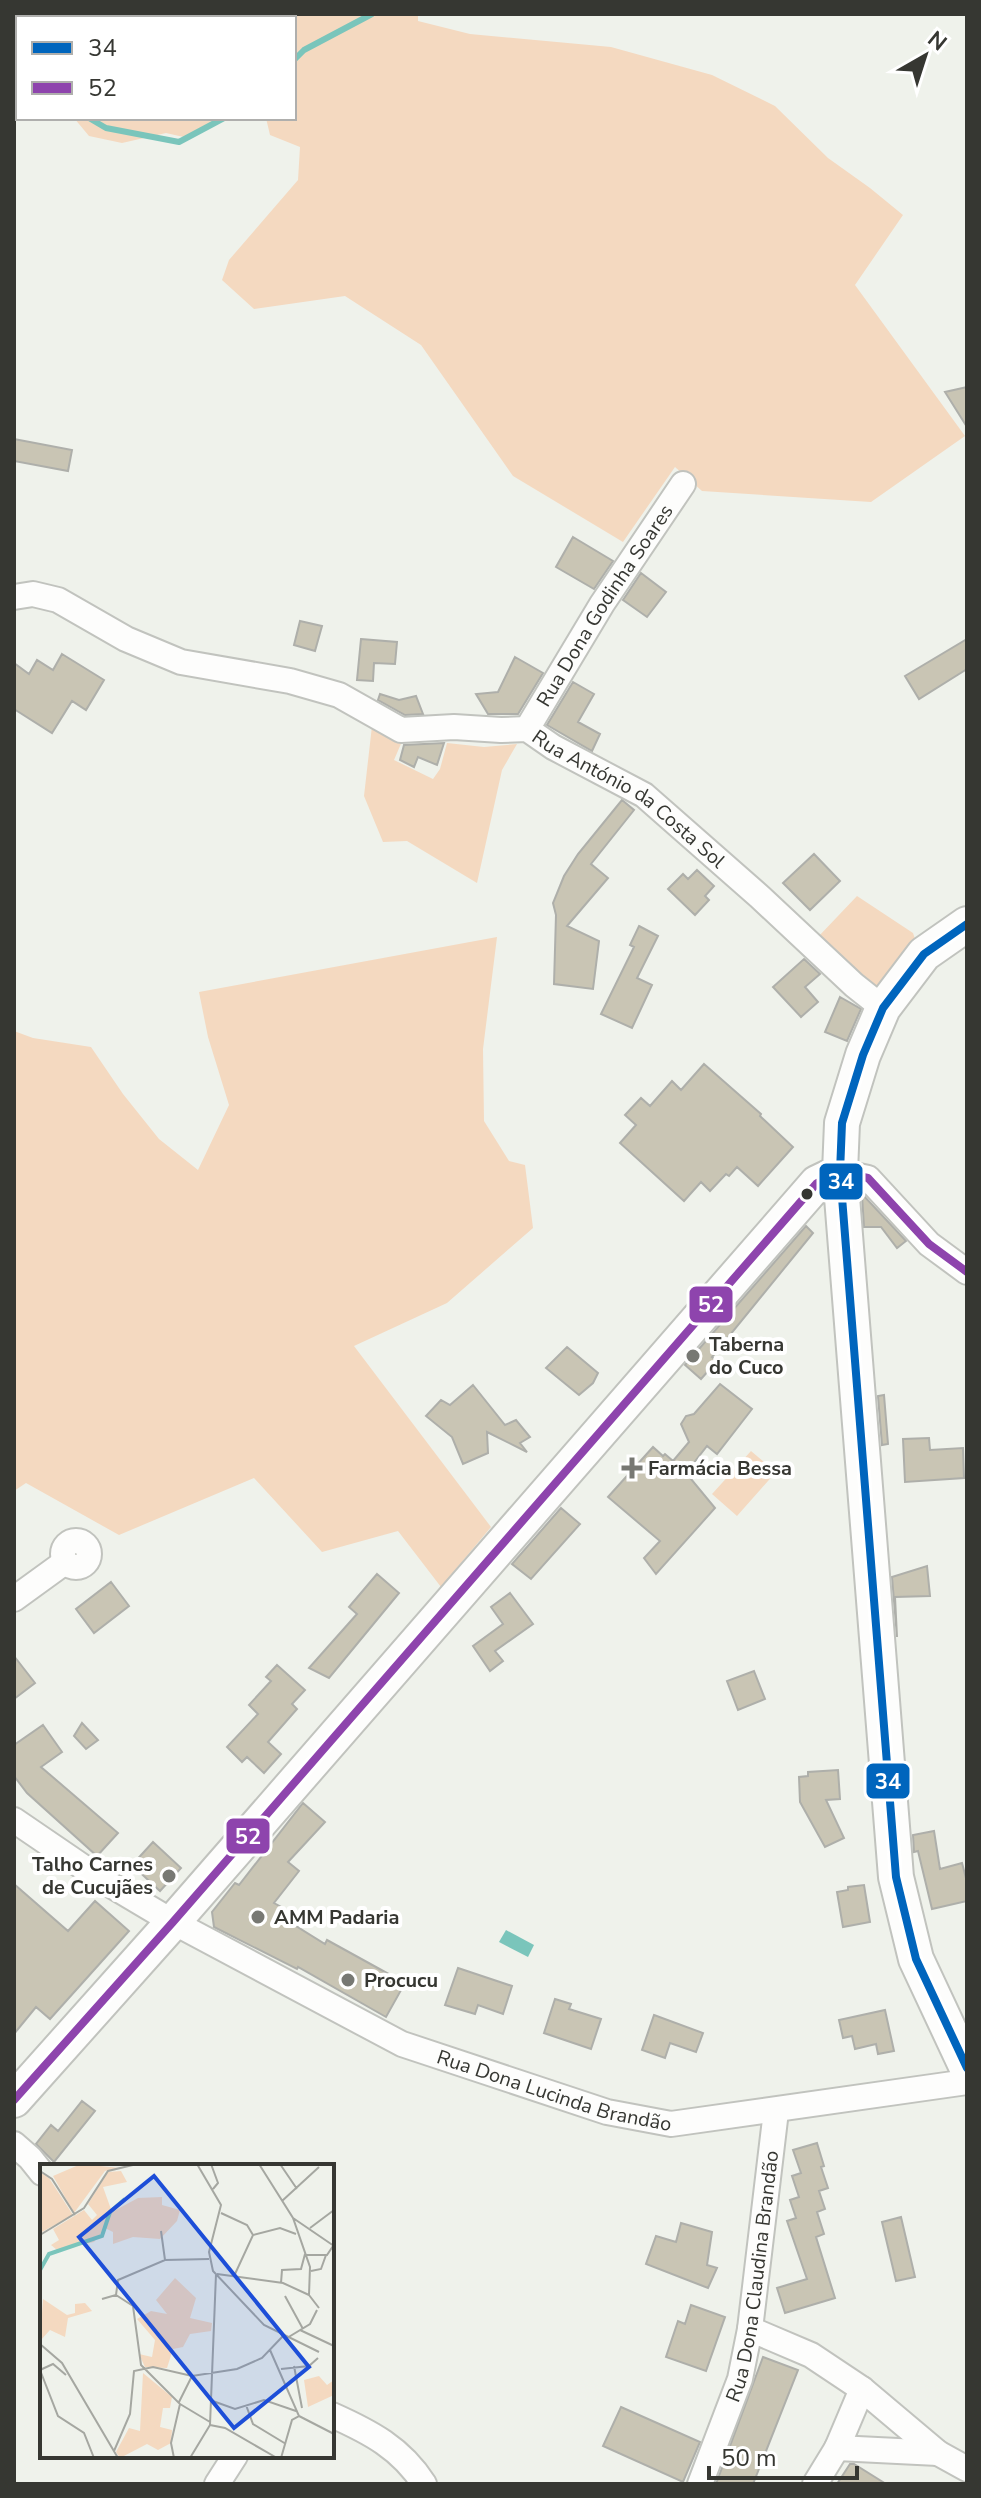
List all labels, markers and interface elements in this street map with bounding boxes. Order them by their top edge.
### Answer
legend [16,16,296,120]
north arrow [885,16,965,96]
text: N [921,24,953,58]
text: 34 [88,32,117,64]
text: 52 [88,72,117,104]
street label: Rua Dona Godinha Soares [530,499,680,712]
street label: Rua António da Costa Sol [527,724,731,874]
line badge: 34 [818,1162,864,1201]
text: 34 [828,1167,854,1197]
unlabelled marker [799,1186,815,1202]
line badge: 52 [688,1285,734,1324]
text: 52 [698,1290,724,1320]
place label: Taberna do Cuco [709,1331,784,1381]
marker: Taberna do Cuco [684,1347,702,1365]
place label: Farmácia Bessa [648,1455,792,1482]
marker: Farmácia Bessa [623,1459,641,1477]
line badge: 34 [865,1762,911,1800]
text: 34 [875,1767,901,1797]
line badge: 52 [225,1817,271,1855]
text: 52 [235,1822,261,1852]
place label: Talho Carnes de Cucujães [32,1851,153,1901]
marker: Talho Carnes de Cucujães [160,1867,178,1885]
place label: AMM Padaria [274,1904,399,1931]
marker: AMM Padaria [249,1908,267,1926]
place label: Procucu [364,1967,438,1994]
marker: Procucu [339,1971,357,1989]
street label: Rua Dona Lucinda Brandão [433,2043,674,2138]
street label: Rua Dona Claudina Brandão [720,2149,785,2406]
inset map [40,2164,334,2458]
scale bar [709,2430,857,2480]
text: 50 m [721,2442,777,2474]

